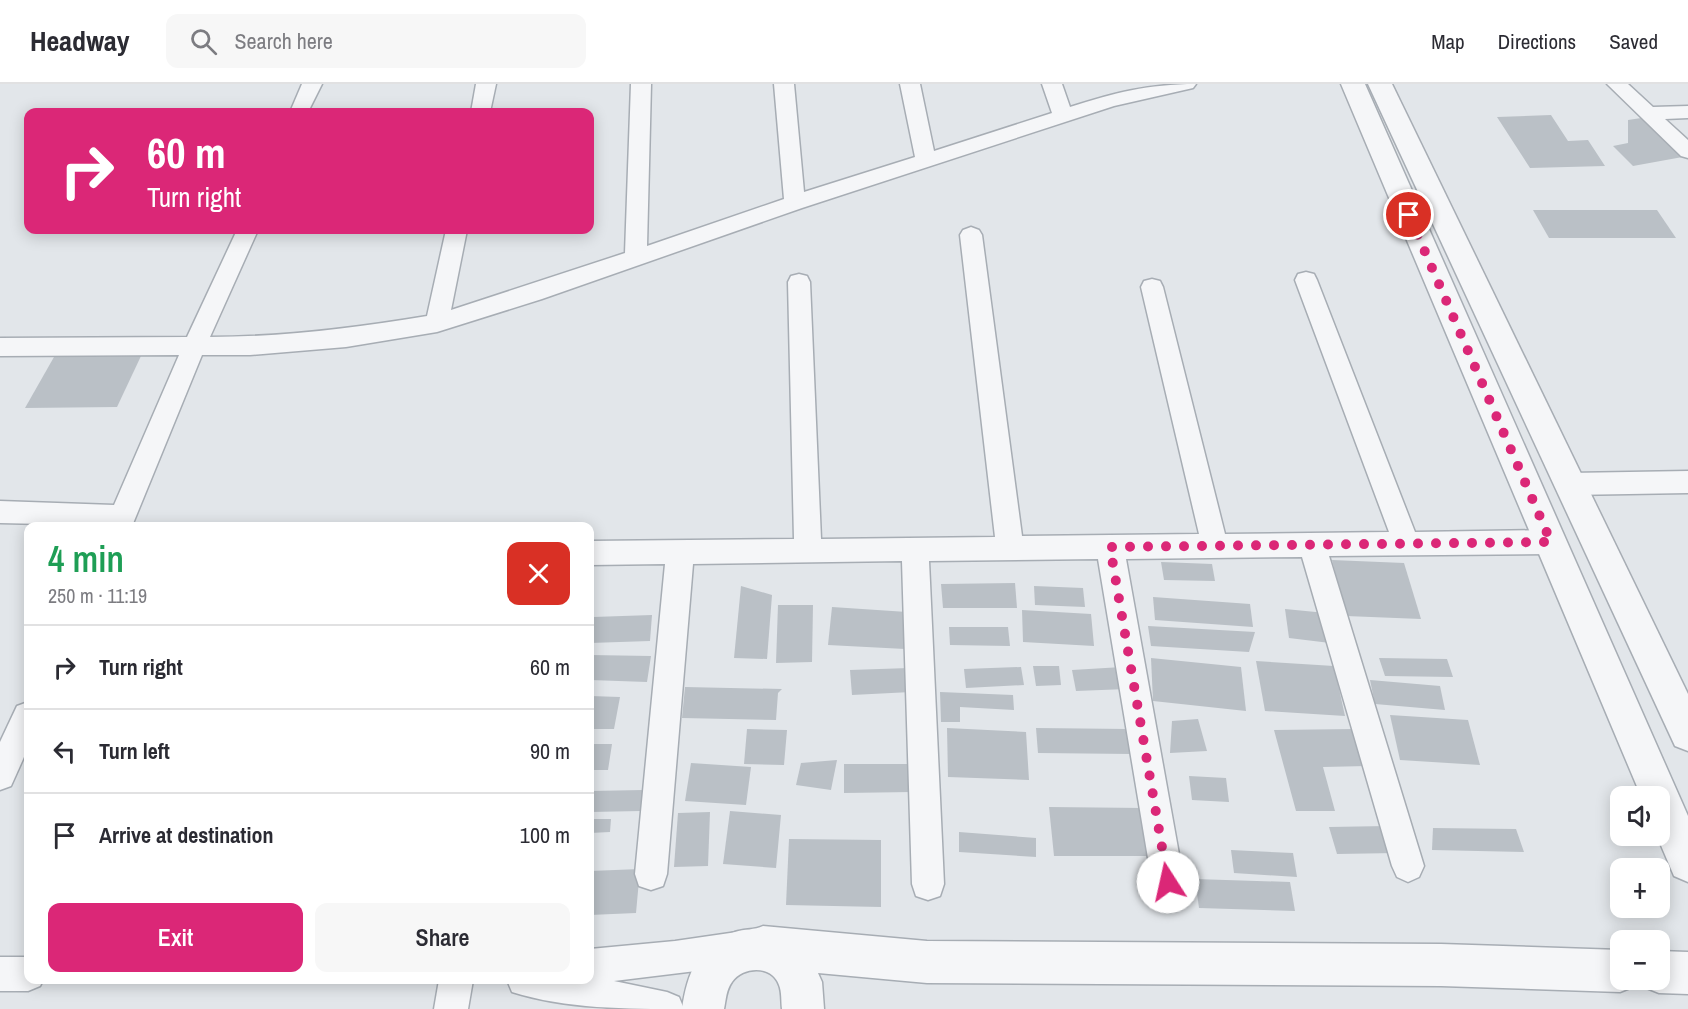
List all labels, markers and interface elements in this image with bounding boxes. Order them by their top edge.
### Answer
search box [166,14,586,68]
text: Headway [30,22,130,60]
icon: search [187,25,220,58]
text: Search here [235,26,333,56]
text: Map [1431,27,1465,56]
text: Directions [1498,27,1576,56]
text: Saved [1609,27,1658,56]
text: 60 m [147,125,226,181]
icon: right [48,132,126,210]
text: Turn right [147,179,241,215]
pin [1383,189,1434,240]
icon: arrive [1392,198,1425,231]
text: 4 min [48,535,124,583]
button: close [507,542,570,605]
text: 250 m · 11:19 [48,582,147,609]
icon: right [48,651,81,684]
text: Turn right [99,652,183,682]
text: 60 m [530,652,570,682]
icon: left [48,735,81,768]
text: Turn left [99,736,170,766]
text: 90 m [530,736,570,766]
map controls [1610,786,1670,990]
button: sound [1610,786,1670,846]
icon: arrive [48,819,81,852]
text: Arrive at destination [99,820,273,850]
text: 100 m [520,820,570,850]
position arrow [1136,850,1200,914]
button: + [1610,858,1670,918]
button: Exit [48,903,303,972]
button: Share [315,903,570,972]
button: − [1610,930,1670,990]

